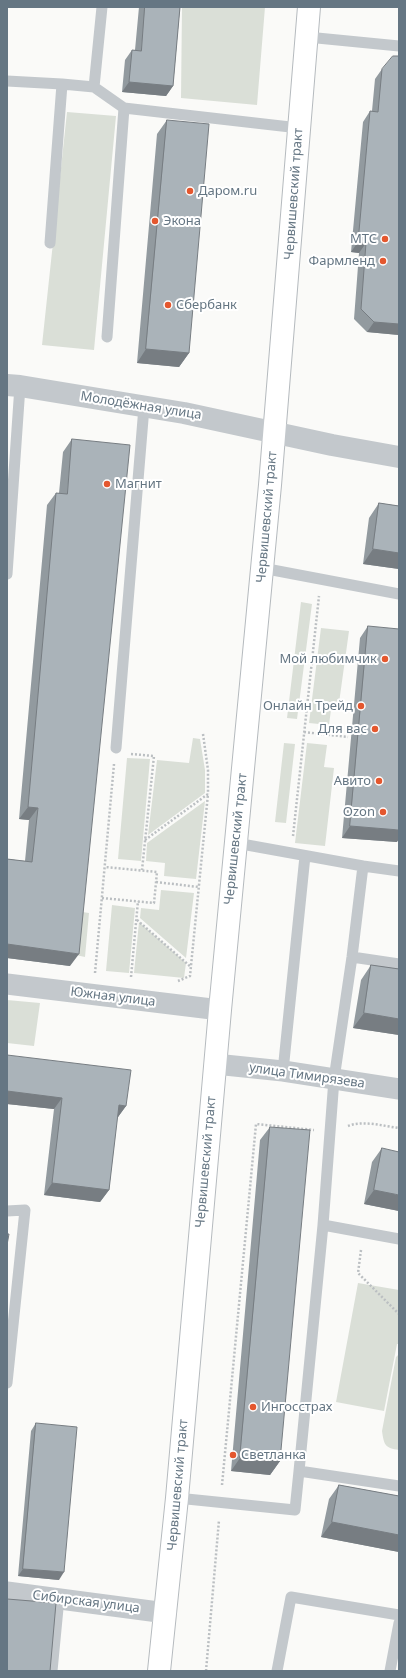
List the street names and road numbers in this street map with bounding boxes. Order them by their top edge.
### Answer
street label: Червишевский тракт [282,127,306,261]
street label: Молодёжная улица [79,389,203,423]
street label: Червишевский тракт [253,450,281,584]
street label: Червишевский тракт [221,772,251,906]
street label: Южная улица [70,984,156,1010]
street label: улица Тимирязева [248,1060,366,1092]
street label: Червишевский тракт [192,1095,220,1229]
street label: Червишевский тракт [164,1418,192,1552]
street label: Сибирская улица [31,1588,141,1616]

